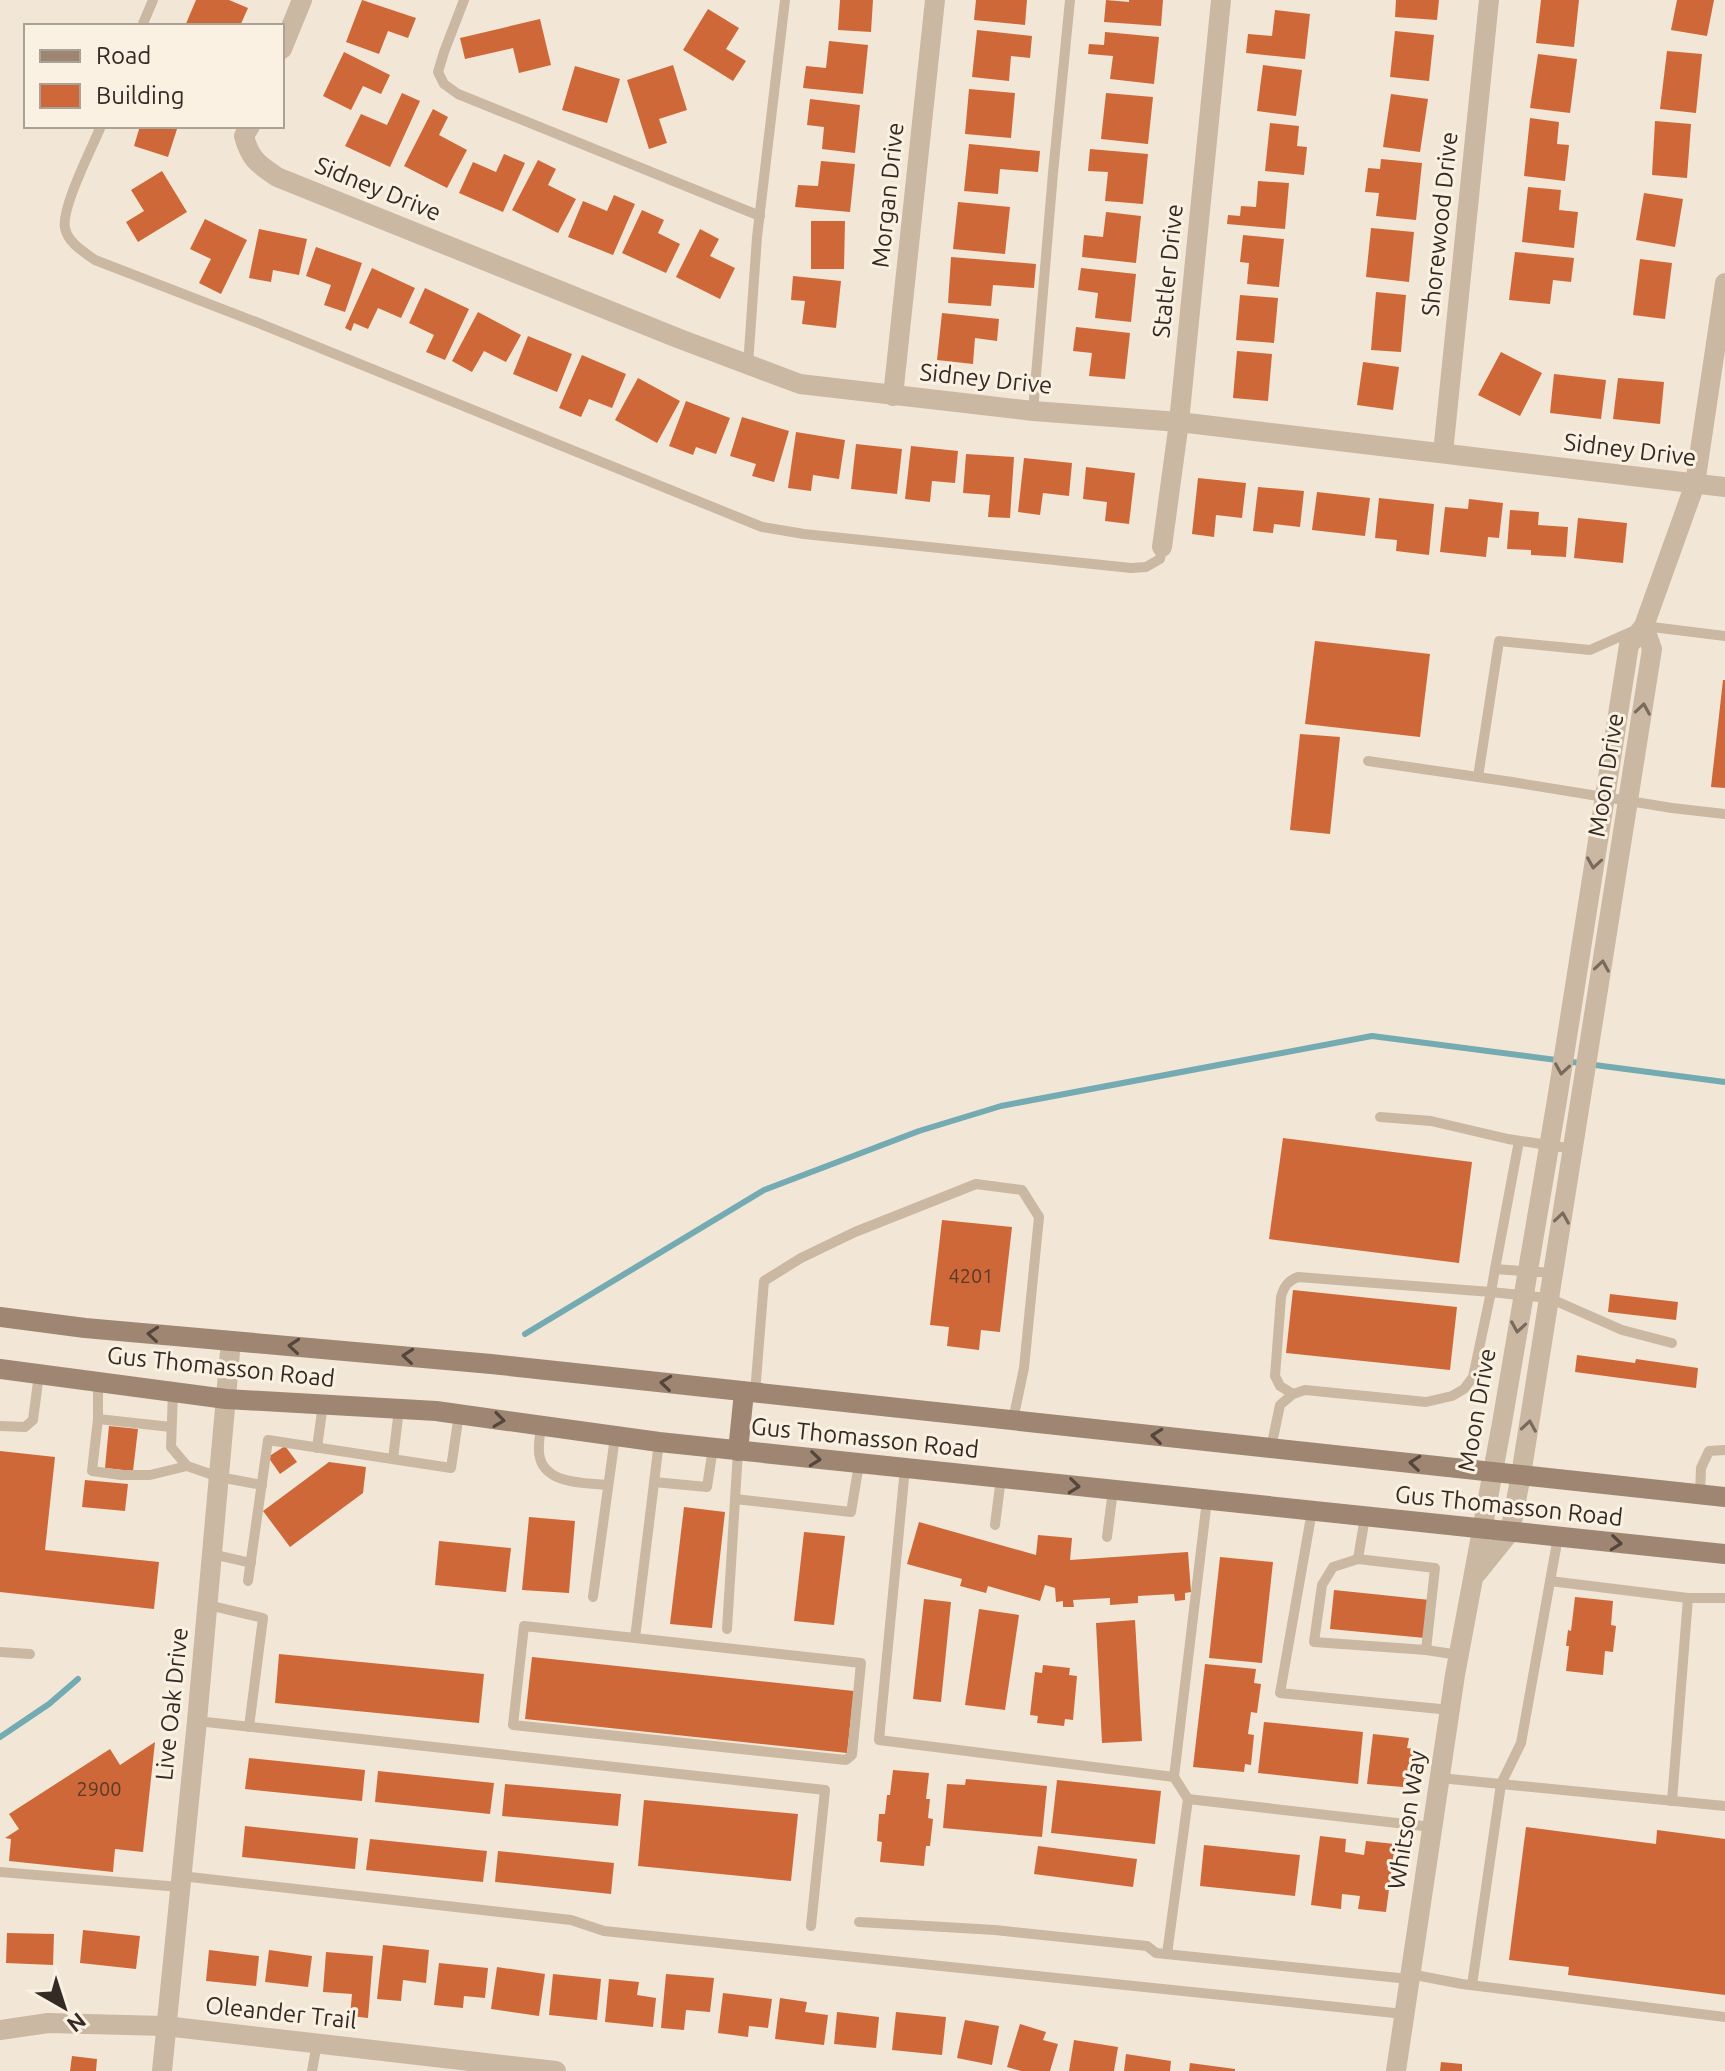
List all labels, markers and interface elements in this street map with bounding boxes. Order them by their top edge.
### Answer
legend [24,24,284,128]
text: Road [96,42,151,69]
text: Building [96,82,184,109]
street label: Morgan Drive [866,121,909,269]
street label: Shorewood Drive [1416,130,1463,318]
street label: Sidney Drive [311,151,445,226]
street label: Statler Drive [1147,203,1188,339]
street label: Sidney Drive [918,358,1054,399]
street label: Sidney Drive [1562,428,1698,471]
one-way arrow [1633,702,1650,716]
street label: Moon Drive [1582,711,1629,839]
one-way arrow [1586,857,1603,870]
one-way arrow [1593,959,1610,973]
one-way arrow [1554,1063,1571,1076]
one-way arrow [1553,1211,1570,1225]
house number: 4201 [948,1264,994,1287]
one-way arrow [1511,1320,1528,1334]
one-way arrow [146,1326,159,1343]
one-way arrow [287,1338,300,1355]
street label: Gus Thomasson Road [106,1341,336,1392]
street label: Moon Drive [1452,1346,1501,1474]
one-way arrow [401,1348,414,1365]
one-way arrow [660,1375,673,1392]
one-way arrow [492,1411,506,1428]
street label: Gus Thomasson Road [750,1412,980,1463]
one-way arrow [1519,1420,1536,1433]
one-way arrow [1150,1427,1163,1444]
one-way arrow [809,1451,822,1468]
one-way arrow [1408,1455,1421,1472]
one-way arrow [1068,1478,1081,1495]
street label: Gus Thomasson Road [1394,1480,1624,1531]
one-way arrow [1610,1534,1623,1551]
street label: Live Oak Drive [150,1626,193,1782]
street label: Whitson Way [1382,1748,1431,1891]
house number: 2900 [76,1777,122,1800]
north arrow [24,1967,104,2047]
street label: Oleander Trail [204,1991,358,2034]
text: N [63,2008,91,2038]

